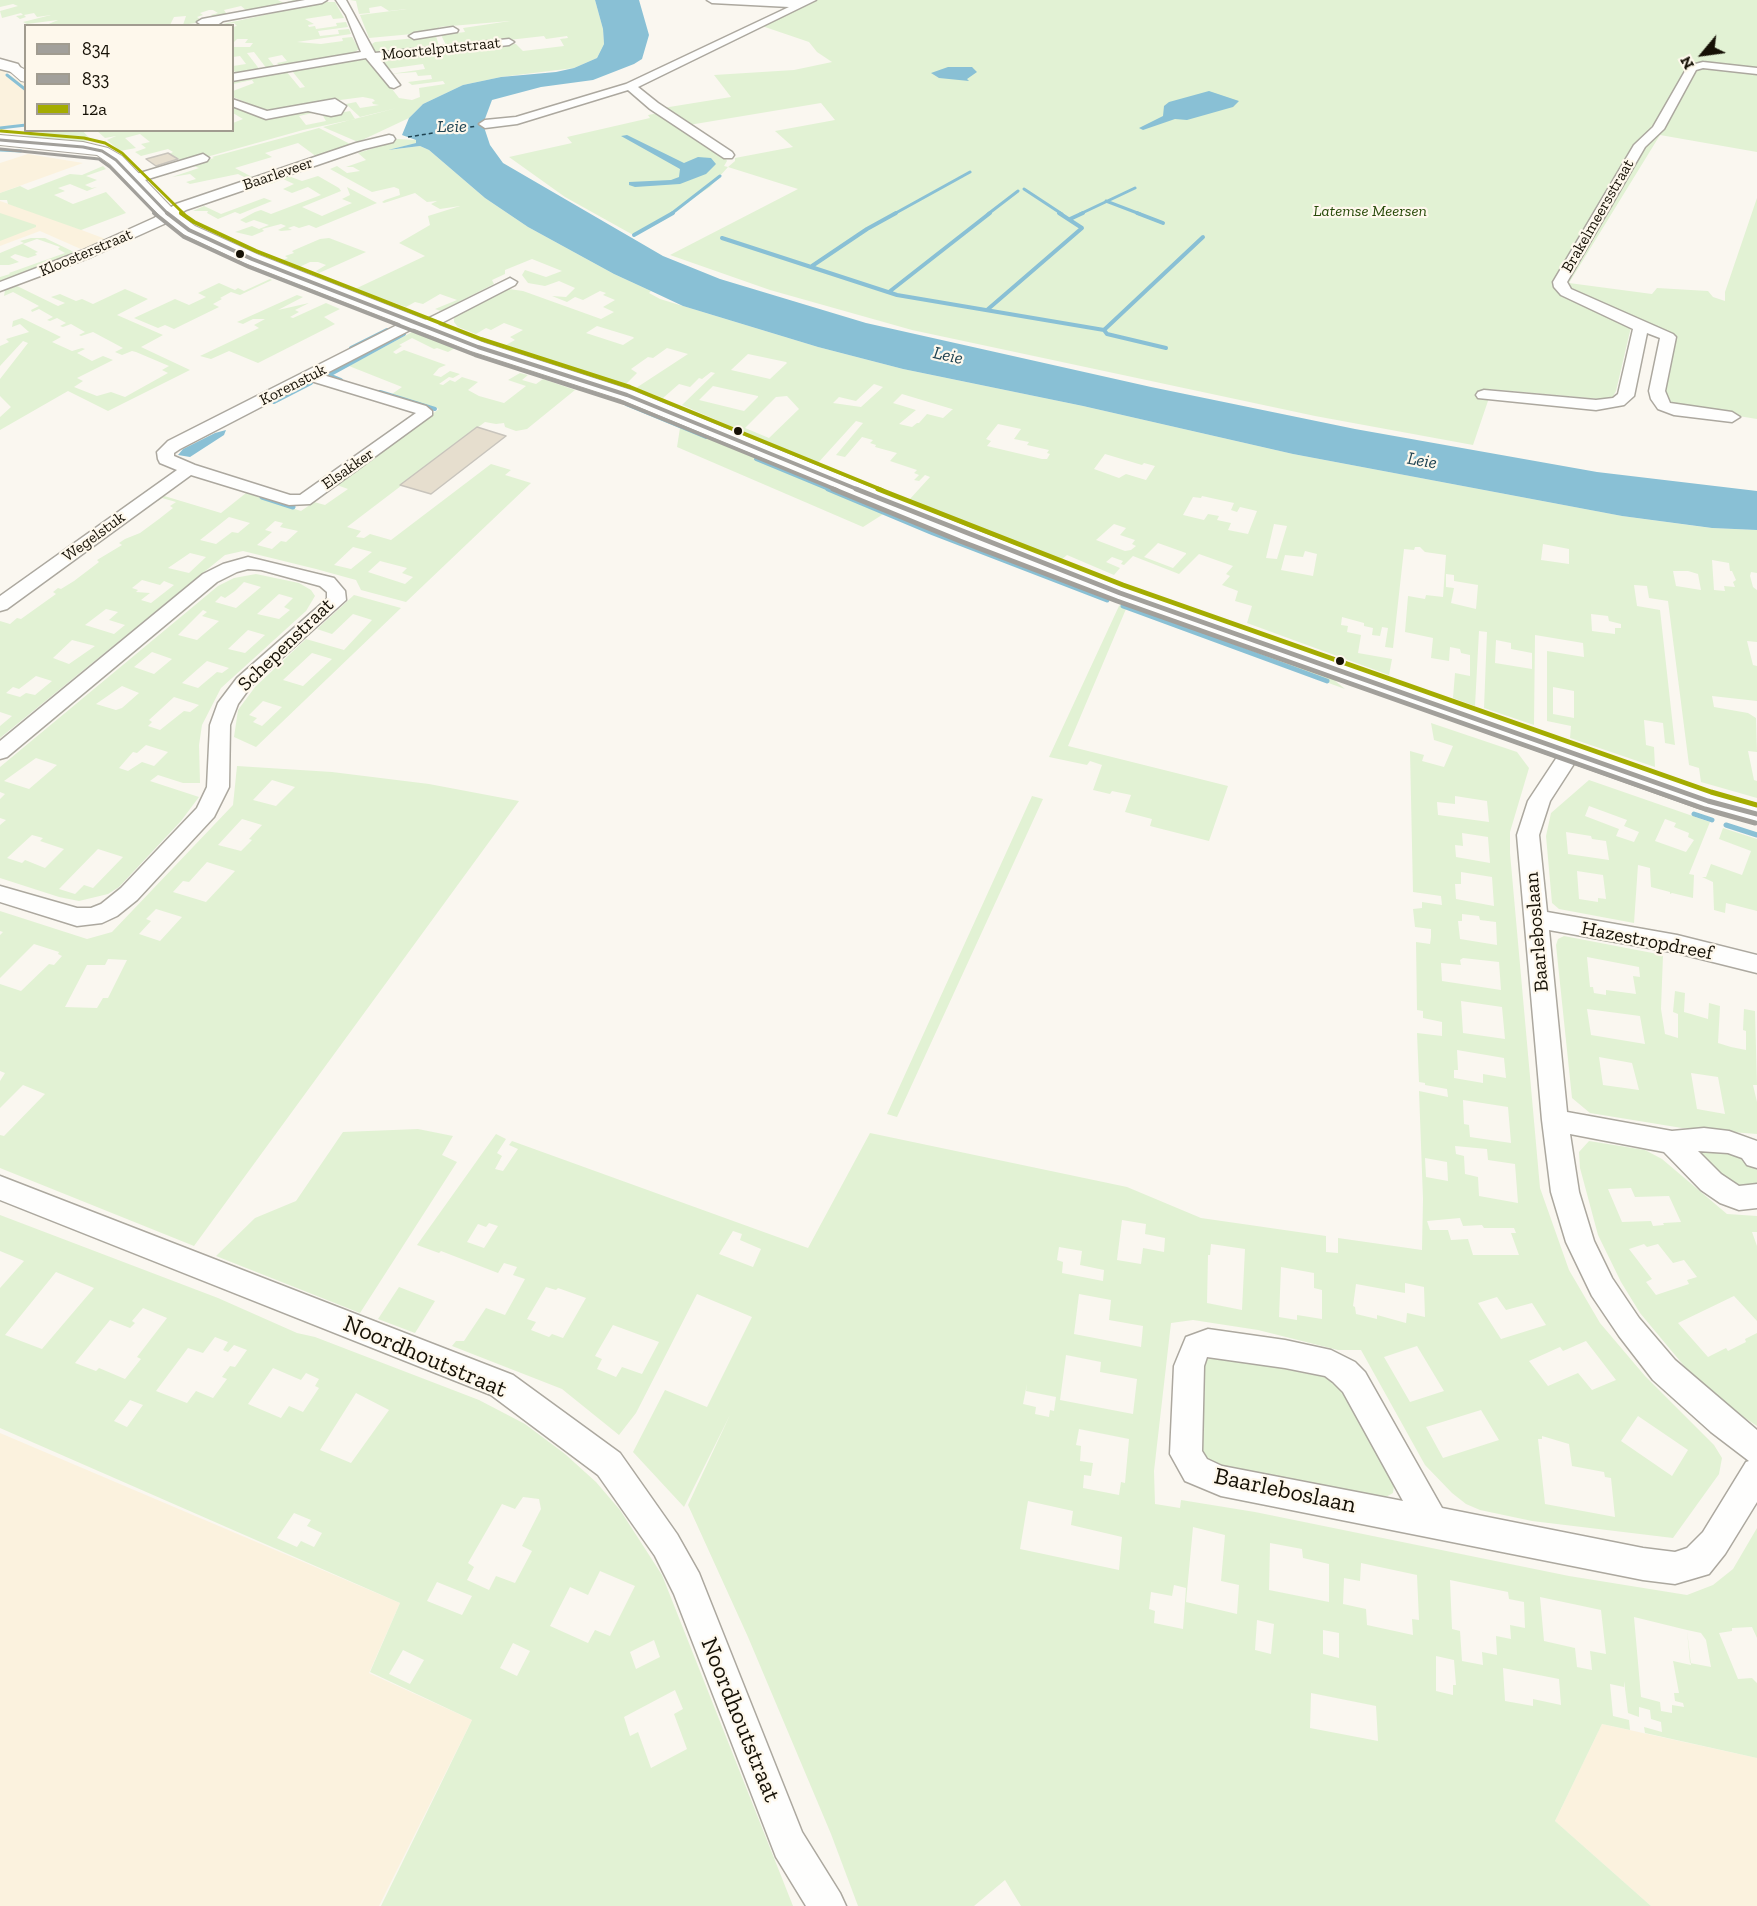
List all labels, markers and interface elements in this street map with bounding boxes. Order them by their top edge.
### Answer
legend [24,24,234,132]
north arrow [1673,24,1733,84]
street label: Moortelputstraat [381,33,501,65]
text: 834 [82,38,110,60]
text: N [1676,53,1698,73]
text: 833 [82,68,109,90]
text: 12a [82,98,107,120]
water label: Leie [437,116,467,138]
street label: Baarleveer [240,153,316,195]
street label: Brakelmeersstraat [1558,156,1638,276]
park label: Latemse Meersen [1313,201,1427,221]
street label: Kloosterstraat [37,225,135,281]
unlabelled marker [234,248,246,260]
water label: Leie [931,342,965,370]
street label: Korenstuk [257,360,329,410]
unlabelled marker [732,425,744,437]
street label: Elsakker [318,444,378,494]
water label: Leie [1405,448,1439,474]
street label: Wegelstuk [59,508,129,566]
street label: Schepenstraat [233,593,339,697]
unlabelled marker [1334,655,1346,667]
street label: Baarleboslaan [1520,871,1554,993]
street label: Hazestropdreef [1579,916,1715,966]
street label: Noordhoutstraat [339,1310,511,1404]
street label: Baarleboslaan [1211,1462,1359,1520]
street label: Noordhoutstraat [694,1634,786,1806]

